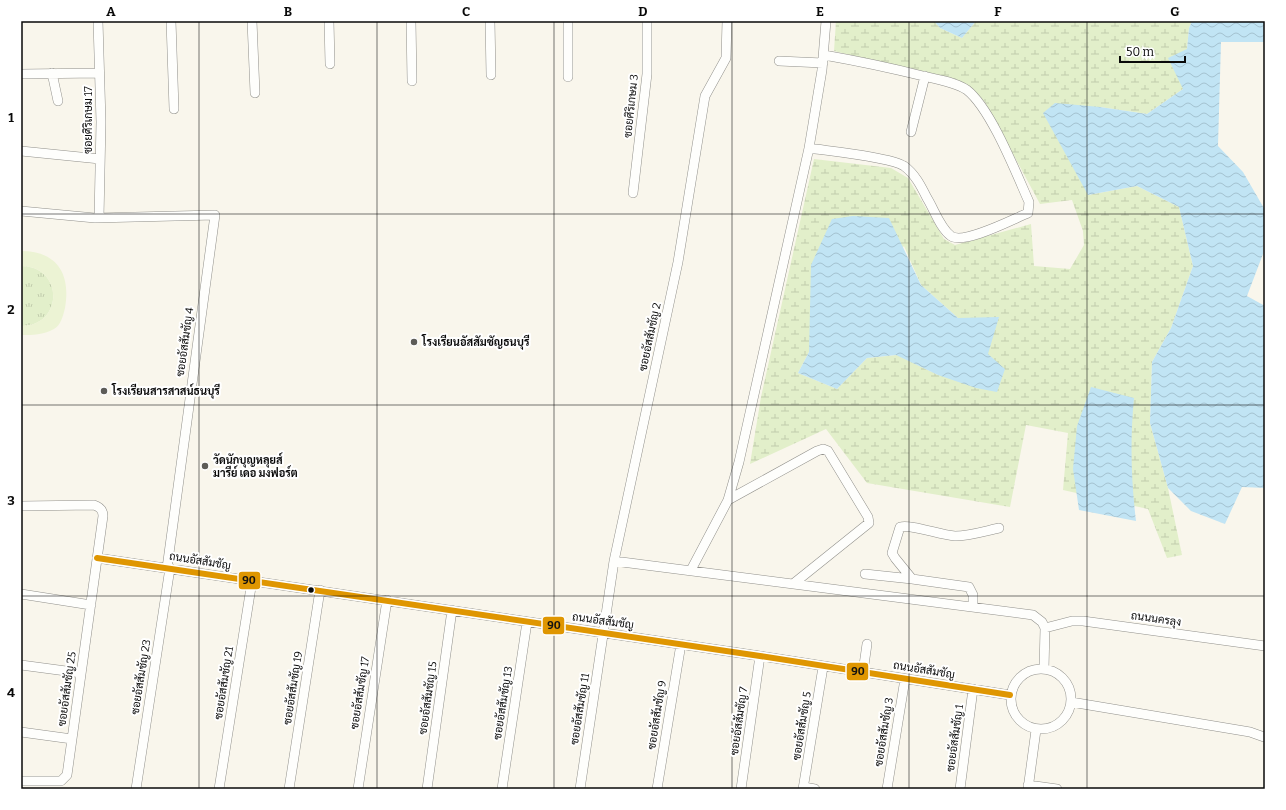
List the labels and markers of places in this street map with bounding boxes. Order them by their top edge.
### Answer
place label: โรงเรียนอัสสัมชัญธนบุรี [421,334,530,350]
marker: โรงเรียนอัสสัมชัญธนบุรี [409,337,419,347]
place label: โรงเรียนสารสาสน์ธนบุรี [111,383,220,399]
marker: โรงเรียนสารสาสน์ธนบุรี [99,386,109,396]
place label: วัดนักบุญหลุยส์ มารีย์ เดอ มงฟอร์ต [213,452,298,480]
marker: วัดนักบุญหลุยส์ มารีย์ เดอ มงฟอร์ต [200,461,210,471]
unlabelled marker [306,585,316,595]

